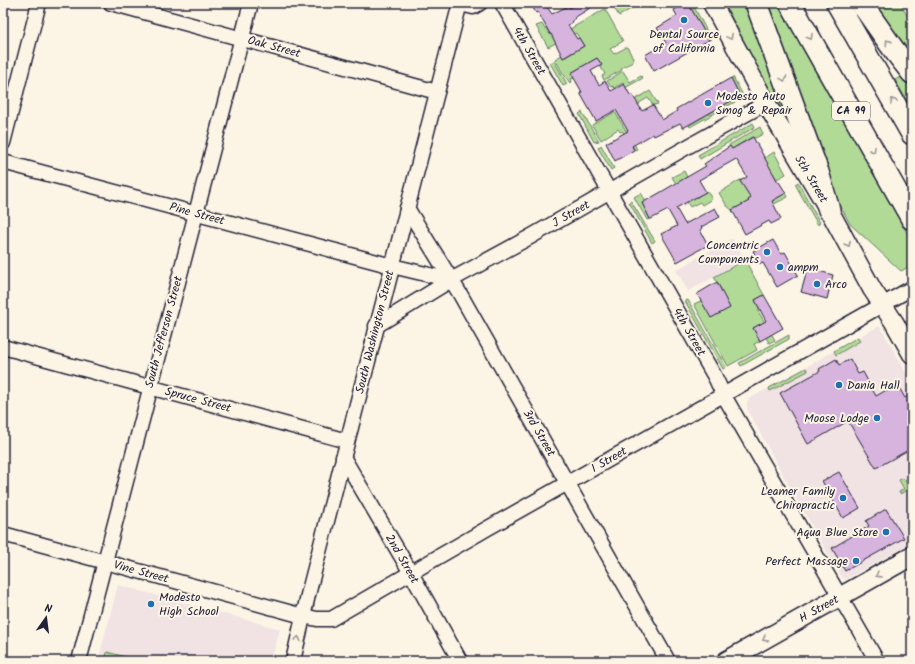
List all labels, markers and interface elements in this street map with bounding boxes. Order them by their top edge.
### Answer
marker: Dental Source of California [679,15,689,25]
street label: 4th Street [508,23,551,79]
place label: Dental Source of California [649,25,720,58]
street label: Oak Street [246,31,303,63]
one-way arrow [726,33,733,40]
one-way arrow [805,33,812,40]
one-way arrow [885,39,893,46]
one-way arrow [779,75,788,82]
place label: Modesto Auto Smog & Repair [716,87,793,120]
one-way arrow [890,97,897,105]
marker: Modesto Auto Smog & Repair [703,98,713,108]
road number: CA 99 [832,102,870,120]
one-way arrow [869,146,876,153]
street label: 5th Street [789,151,833,207]
street label: J Street [549,195,594,232]
street label: Pine Street [167,198,227,231]
place label: Concentric Components [698,236,759,269]
one-way arrow [843,240,850,247]
marker: Concentric Components [762,247,772,257]
place label: ampm [788,258,819,277]
marker: ampm [775,262,785,272]
street label: South Washington Street [350,268,400,396]
street label: South Jefferson Street [140,274,188,390]
place label: Arco [825,275,847,294]
marker: Arco [812,279,822,289]
street label: 4th Street [668,304,711,360]
place label: Dania Hall [847,376,900,395]
marker: Dania Hall [834,380,844,390]
street label: Spruce Street [163,382,234,418]
street label: 3rd Street [518,406,560,461]
place label: Moose Lodge [804,409,870,428]
marker: Moose Lodge [872,413,882,423]
street label: I Street [587,442,631,478]
place label: Leamer Family Chiropractic [761,482,835,515]
marker: Leamer Family Chiropractic [838,493,848,503]
place label: Aqua Blue Store [796,523,879,542]
marker: Aqua Blue Store [881,527,891,537]
street label: 2nd Street [380,531,424,588]
place label: Perfect Massage [765,552,849,571]
street label: Vine Street [111,556,171,589]
marker: Perfect Massage [851,556,861,566]
one-way arrow [875,571,882,578]
place label: Modesto High School [159,588,219,621]
street label: H Street [795,590,843,628]
north arrow [26,598,66,638]
marker: Modesto High School [146,599,156,609]
text: N [43,600,54,619]
one-way arrow [762,634,769,642]
one-way arrow [293,635,301,642]

